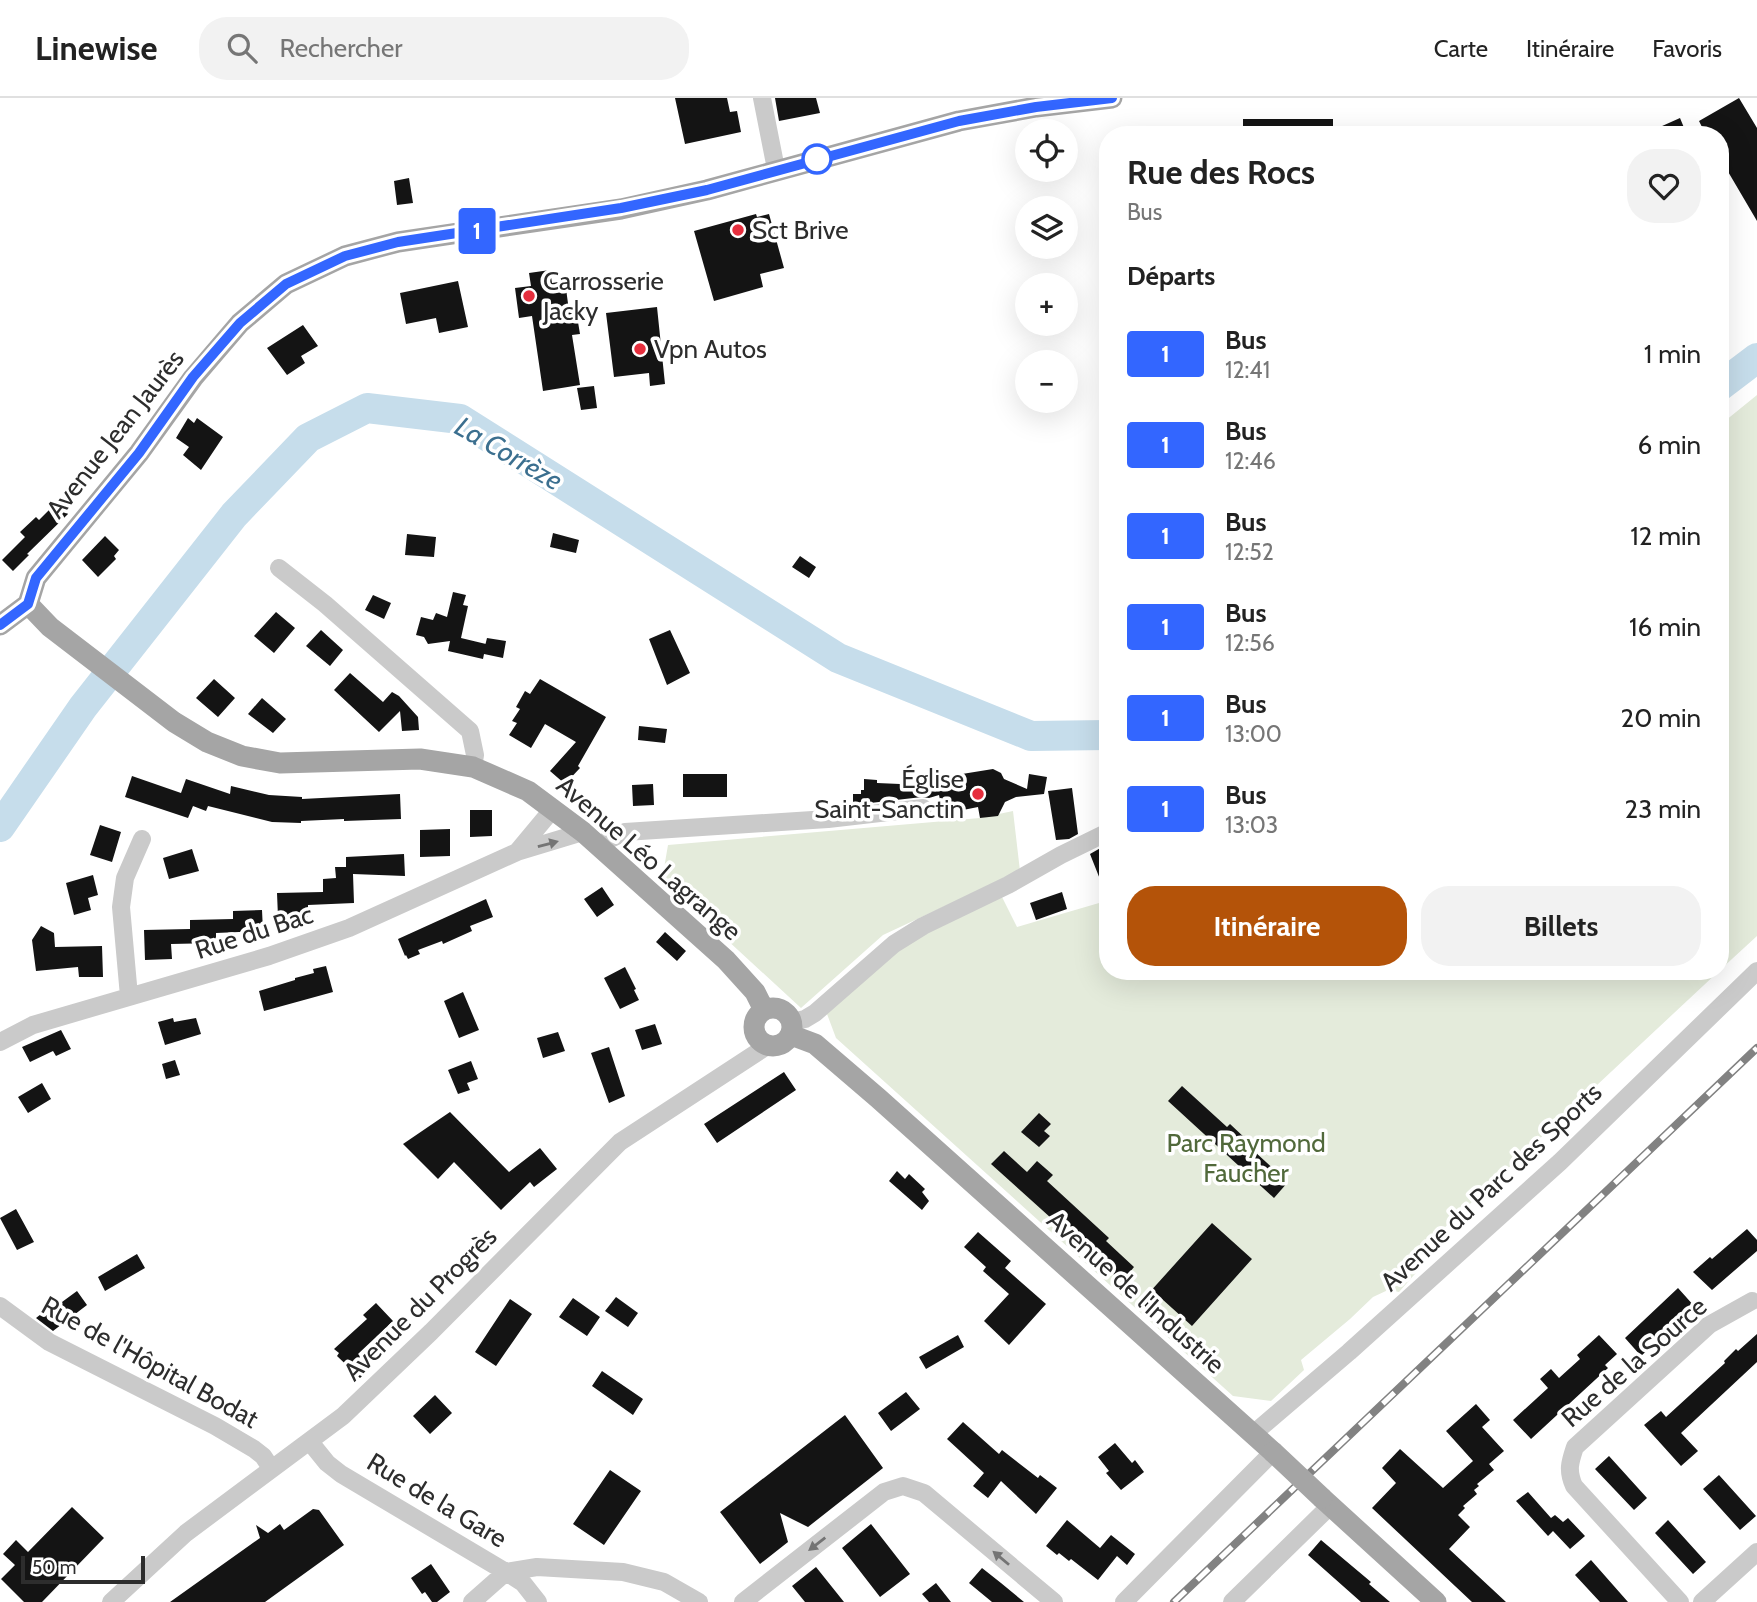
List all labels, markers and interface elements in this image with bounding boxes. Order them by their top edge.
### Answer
search box [199,17,689,80]
text: Linewise [35,28,157,68]
icon: search [223,29,261,67]
text: Rechercher [279,32,402,64]
text: Carte [1434,34,1488,63]
text: Itinéraire [1526,34,1614,63]
text: Favoris [1652,34,1722,63]
map controls [1015,119,1078,413]
button: locate [1015,119,1078,182]
unlabelled marker [802,144,832,174]
button: heart [1627,149,1701,223]
text: Rue des Rocs [1127,152,1315,192]
button: layers [1015,196,1078,259]
text: Bus [1127,198,1162,226]
line badge: 1 [454,208,500,254]
place label: Sct Brive [752,214,849,246]
text: 1 [473,216,481,245]
marker: Sct Brive [730,222,746,238]
text: Départs [1127,260,1215,292]
place label: Carrosserie Jacky [542,265,664,327]
button: + [1015,273,1078,336]
marker: Carrosserie Jacky [521,288,537,304]
text: Bus [1225,324,1266,356]
place label: Vpn Autos [654,333,767,365]
text: 1 min [1644,338,1701,370]
text: 1 [1161,339,1170,368]
marker: Vpn Autos [632,341,648,357]
street label: Avenue Jean Jaurès [39,343,191,525]
button: − [1015,350,1078,413]
text: 12:41 [1225,356,1270,384]
water label: La Corrèze [449,409,569,497]
text: Bus [1225,415,1266,447]
text: 6 min [1638,429,1701,461]
text: 1 [1161,430,1170,459]
text: 12:46 [1225,447,1276,475]
text: Bus [1225,506,1266,538]
text: 12 min [1630,520,1701,552]
text: 1 [1161,521,1170,550]
text: 12:52 [1225,538,1274,566]
text: Bus [1225,597,1266,629]
text: 16 min [1629,611,1701,643]
text: 1 [1161,612,1170,641]
text: 12:56 [1225,629,1275,657]
text: Bus [1225,688,1266,720]
text: 20 min [1621,702,1701,734]
text: 1 [1161,703,1170,732]
text: 13:00 [1225,720,1282,748]
place label: Église Saint-Sanctin [814,763,964,825]
street label: Avenue Léo Lagrange [550,769,748,947]
text: Bus [1225,779,1266,811]
marker: Église Saint-Sanctin [970,786,986,802]
text: 23 min [1625,793,1701,825]
text: 1 [1161,794,1170,823]
text: 13:03 [1225,811,1278,839]
one-way arrow [537,838,558,848]
button: Itinéraire [1127,886,1407,966]
button: Billets [1421,886,1701,966]
street label: Rue du Bac [191,898,317,966]
street label: Avenue du Parc des Sports [1374,1076,1608,1298]
park label: Parc Raymond Faucher [1166,1127,1326,1189]
street label: Avenue de l'Industrie [1041,1204,1231,1380]
street label: Avenue du Progrès [337,1220,504,1387]
street label: Rue de l'Hôpital Bodat [36,1289,264,1435]
street label: Rue de la Source [1555,1290,1713,1434]
street label: Rue de la Gare [361,1446,513,1554]
one-way arrow [809,1537,827,1552]
one-way arrow [993,1551,1010,1566]
scale bar [21,1553,145,1585]
text: 50 m [32,1556,76,1579]

